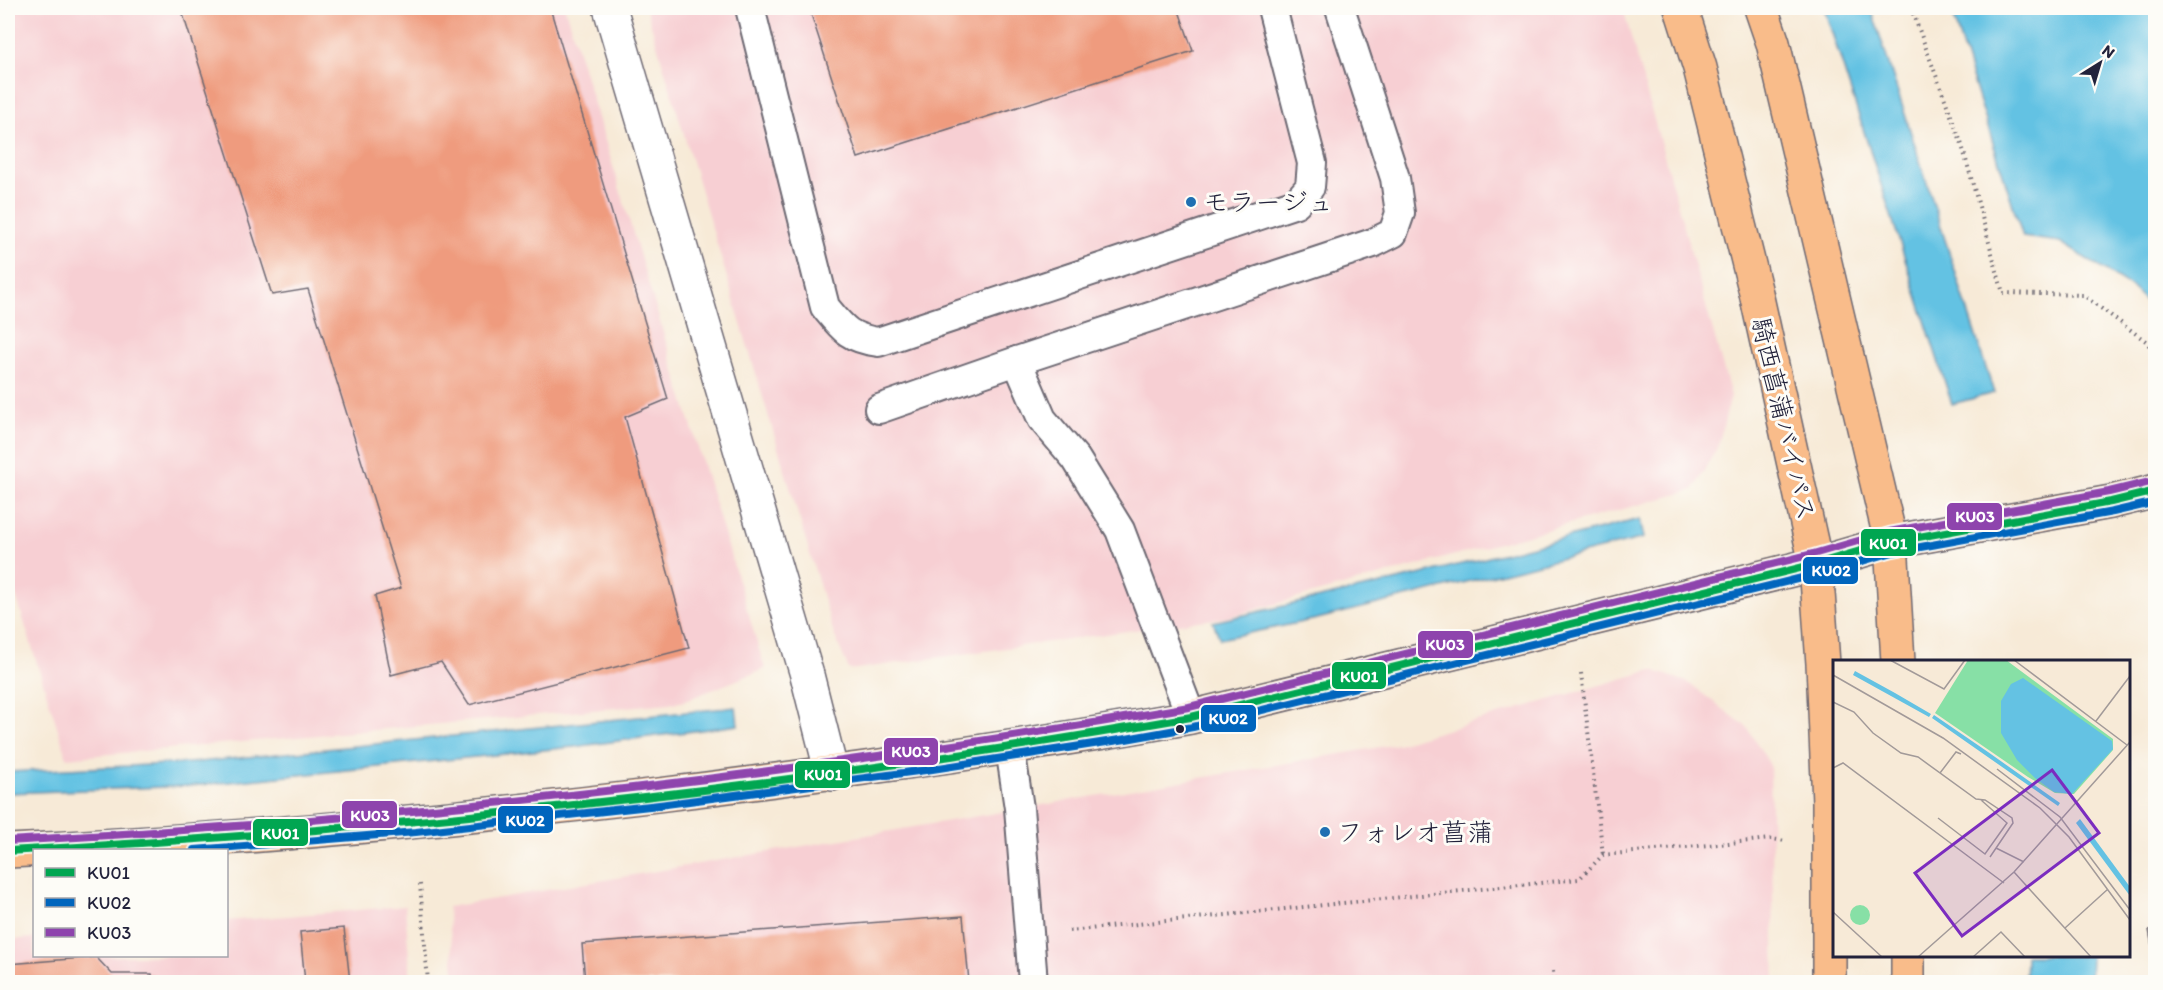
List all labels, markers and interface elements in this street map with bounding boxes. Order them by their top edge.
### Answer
north arrow [2070,33,2130,93]
text: N [2099,41,2119,62]
place label: モラージュ [1203,186,1334,218]
marker: モラージュ [1184,195,1198,209]
street label: 騎西菖蒲バイパス [1745,314,1823,524]
line badge: KU03 [1946,502,2003,531]
text: KU03 [1955,507,1995,526]
line badge: KU01 [1860,528,1917,557]
text: KU01 [1869,534,1908,553]
line badge: KU02 [1802,556,1859,585]
text: KU02 [1811,561,1851,580]
line badge: KU03 [1417,630,1474,659]
text: KU03 [1425,635,1465,654]
inset map [1833,660,2130,957]
line badge: KU01 [1331,661,1387,690]
text: KU01 [1340,667,1379,686]
line badge: KU02 [1200,704,1257,733]
text: KU02 [1208,709,1248,728]
unlabelled marker [1174,723,1186,735]
line badge: KU03 [883,737,939,766]
text: KU03 [891,742,931,761]
line badge: KU01 [794,760,851,789]
text: KU01 [804,765,843,784]
line badge: KU03 [341,800,398,829]
line badge: KU02 [497,805,554,834]
text: KU03 [350,806,390,825]
text: KU02 [505,811,545,830]
place label: フォレオ菖蒲 [1337,816,1493,848]
line badge: KU01 [252,818,309,847]
text: KU01 [261,824,300,843]
marker: フォレオ菖蒲 [1318,825,1332,839]
legend [33,849,228,957]
text: KU01 [87,862,130,884]
text: KU02 [87,892,132,914]
text: KU03 [87,922,132,944]

